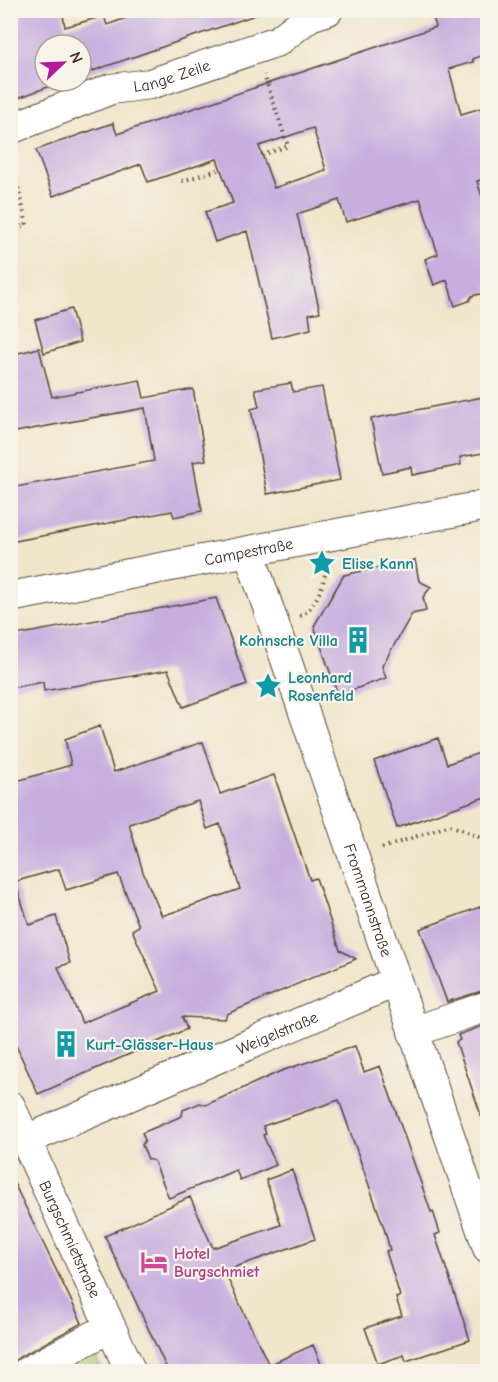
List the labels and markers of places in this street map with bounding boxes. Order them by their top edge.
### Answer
place icon: Elise Kann [307,548,337,578]
place label: Elise Kann [342,555,414,573]
building icon: Kohnsche Villa [343,625,373,655]
place label: Kohnsche Villa [239,632,338,650]
place label: Leonhard Rosenfeld [288,669,354,705]
place icon: Leonhard Rosenfeld [253,671,283,701]
building icon: Kurt-Glässer-Haus [51,1029,81,1059]
place label: Kurt-Glässer-Haus [86,1036,213,1054]
place label: Hotel Burgschmiet [174,1245,260,1281]
hotel icon: Hotel Burgschmiet [139,1247,169,1277]

